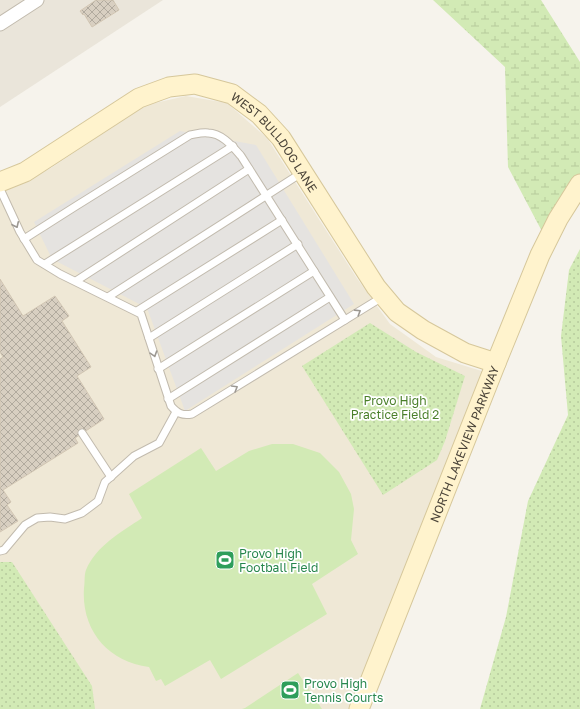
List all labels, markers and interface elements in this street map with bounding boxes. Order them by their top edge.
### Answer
street label: WEST BULLDOG LANE [228,88,321,195]
one-way arrow [11,221,19,228]
one-way arrow [354,310,361,317]
one-way arrow [149,350,157,357]
street label: NORTH LAKEVIEW PARKWAY [426,363,502,525]
one-way arrow [231,385,238,393]
park label: Provo High Practice Field 2 [351,393,439,422]
place label: Provo High Football Field [239,546,318,575]
sports icon: Provo High Football Field [214,549,236,571]
place label: Provo High Tennis Courts [304,676,383,705]
sports icon: Provo High Tennis Courts [279,679,301,701]

